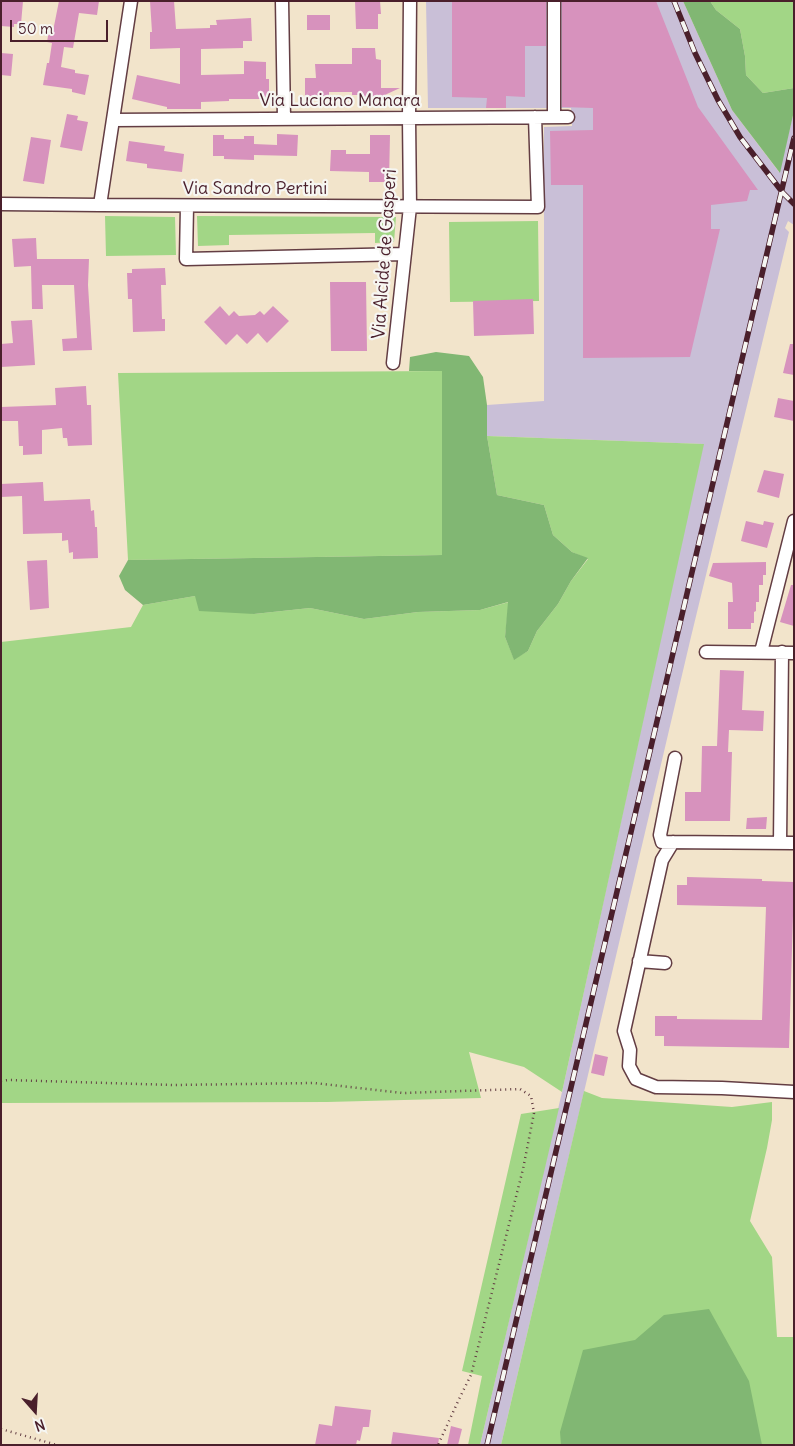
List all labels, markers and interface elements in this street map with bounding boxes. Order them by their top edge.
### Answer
scale bar [12,10,110,42]
text: 50 m [18,19,53,38]
street label: Via Luciano Manara [259,90,421,112]
street label: Via Alcide de Gasperi [368,168,402,340]
street label: Via Sandro Pertini [183,178,327,200]
north arrow [10,1386,60,1436]
text: N [32,1415,47,1435]

